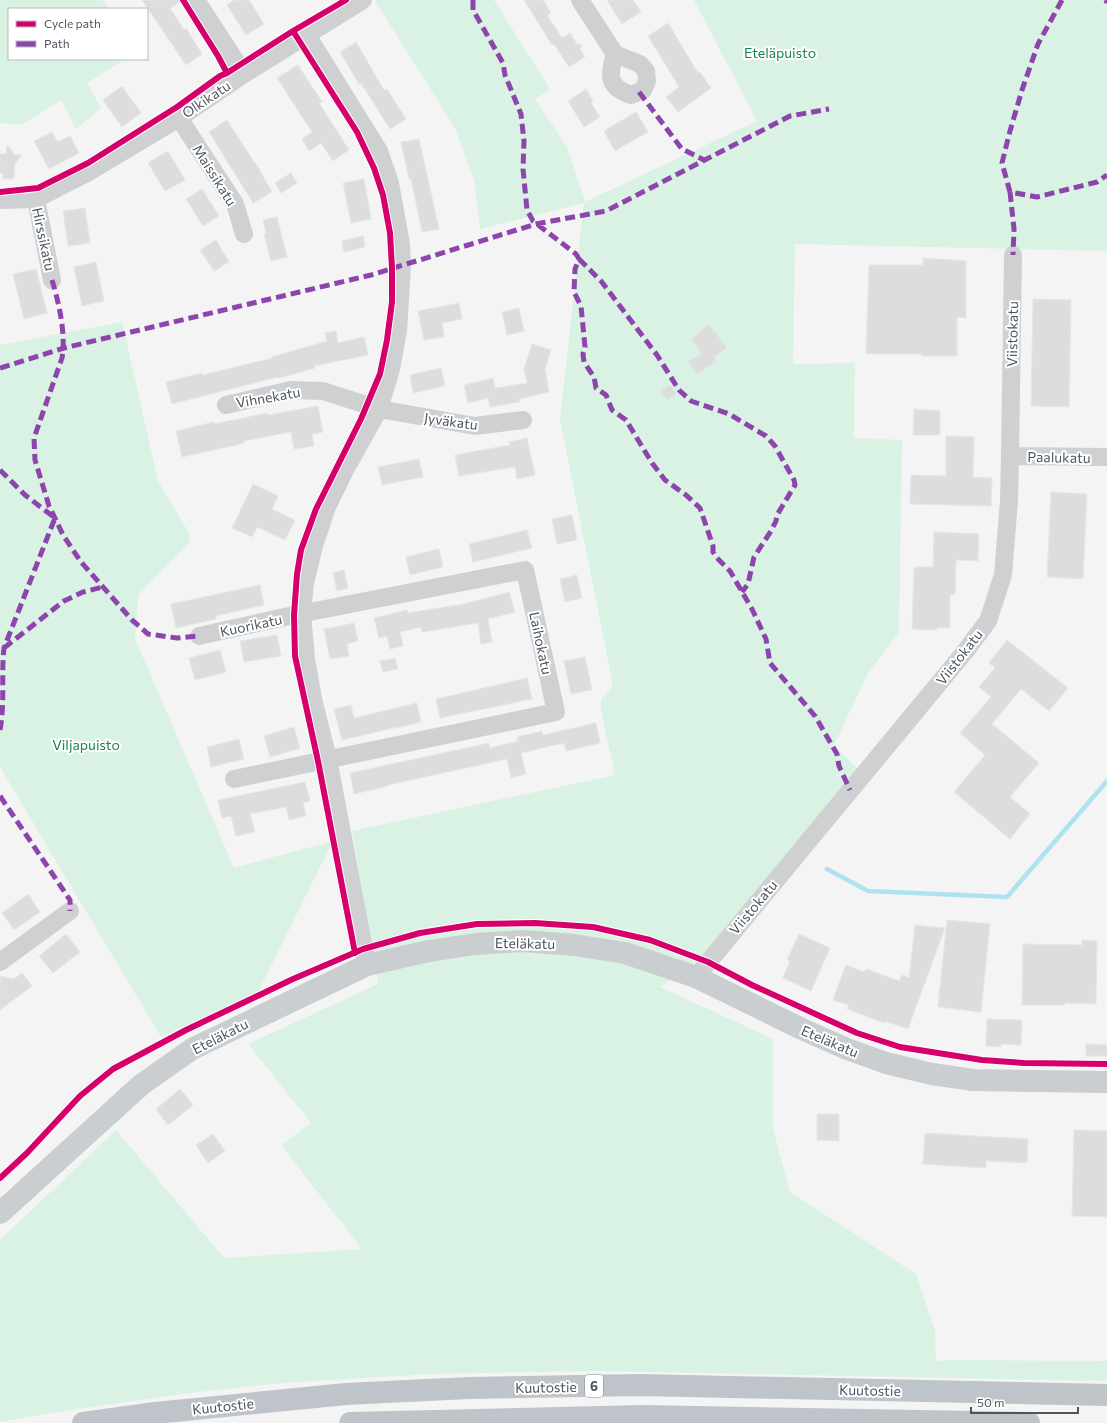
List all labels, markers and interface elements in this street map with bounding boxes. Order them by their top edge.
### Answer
legend [8,8,148,60]
text: Cycle path [44,16,101,30]
text: Path [44,36,70,50]
park label: Eteläpuisto [744,44,816,61]
street label: Olkikatu [179,77,233,121]
street label: Maissikatu [190,141,240,209]
street label: Hirssikatu [29,206,59,272]
street label: Viistokatu [1003,301,1021,367]
street label: Vihnekatu [234,383,302,411]
street label: Jyväkatu [423,409,479,433]
street label: Paalukatu [1027,448,1091,466]
street label: Kuorikatu [218,610,284,640]
street label: Laihokatu [526,610,556,676]
street label: Viistokatu [932,626,986,688]
park label: Viljapuisto [52,736,120,753]
street label: Viistokatu [725,876,781,938]
street label: Eteläkatu [495,934,555,952]
street label: Eteläkatu [189,1015,251,1057]
street label: Eteläkatu [799,1021,861,1061]
road number: 6 [585,1375,603,1397]
street label: Kuutostie [515,1378,577,1396]
street label: Kuutostie [839,1381,901,1399]
scale bar [971,1389,1078,1415]
street label: Kuutostie [191,1394,255,1418]
text: 50 m [977,1395,1005,1409]

